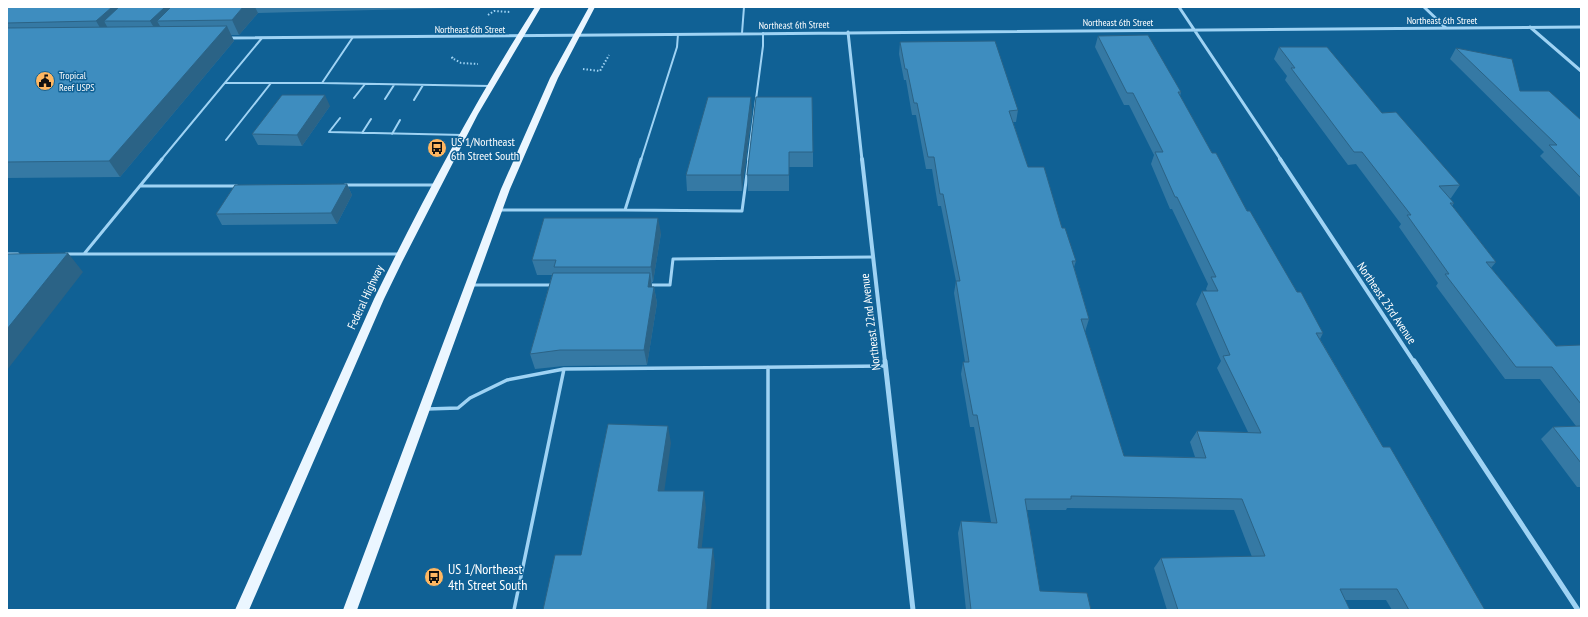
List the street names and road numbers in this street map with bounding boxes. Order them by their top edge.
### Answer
street label: Northeast 6th Street [1407,14,1478,27]
street label: Northeast 6th Street [1083,16,1154,29]
street label: Northeast 6th Street [759,18,830,32]
street label: Northeast 6th Street [435,23,506,36]
street label: Northeast 23rd Avenue [1354,259,1420,347]
street label: Federal Highway [344,262,387,332]
street label: Northeast 22nd Avenue [857,273,883,371]

